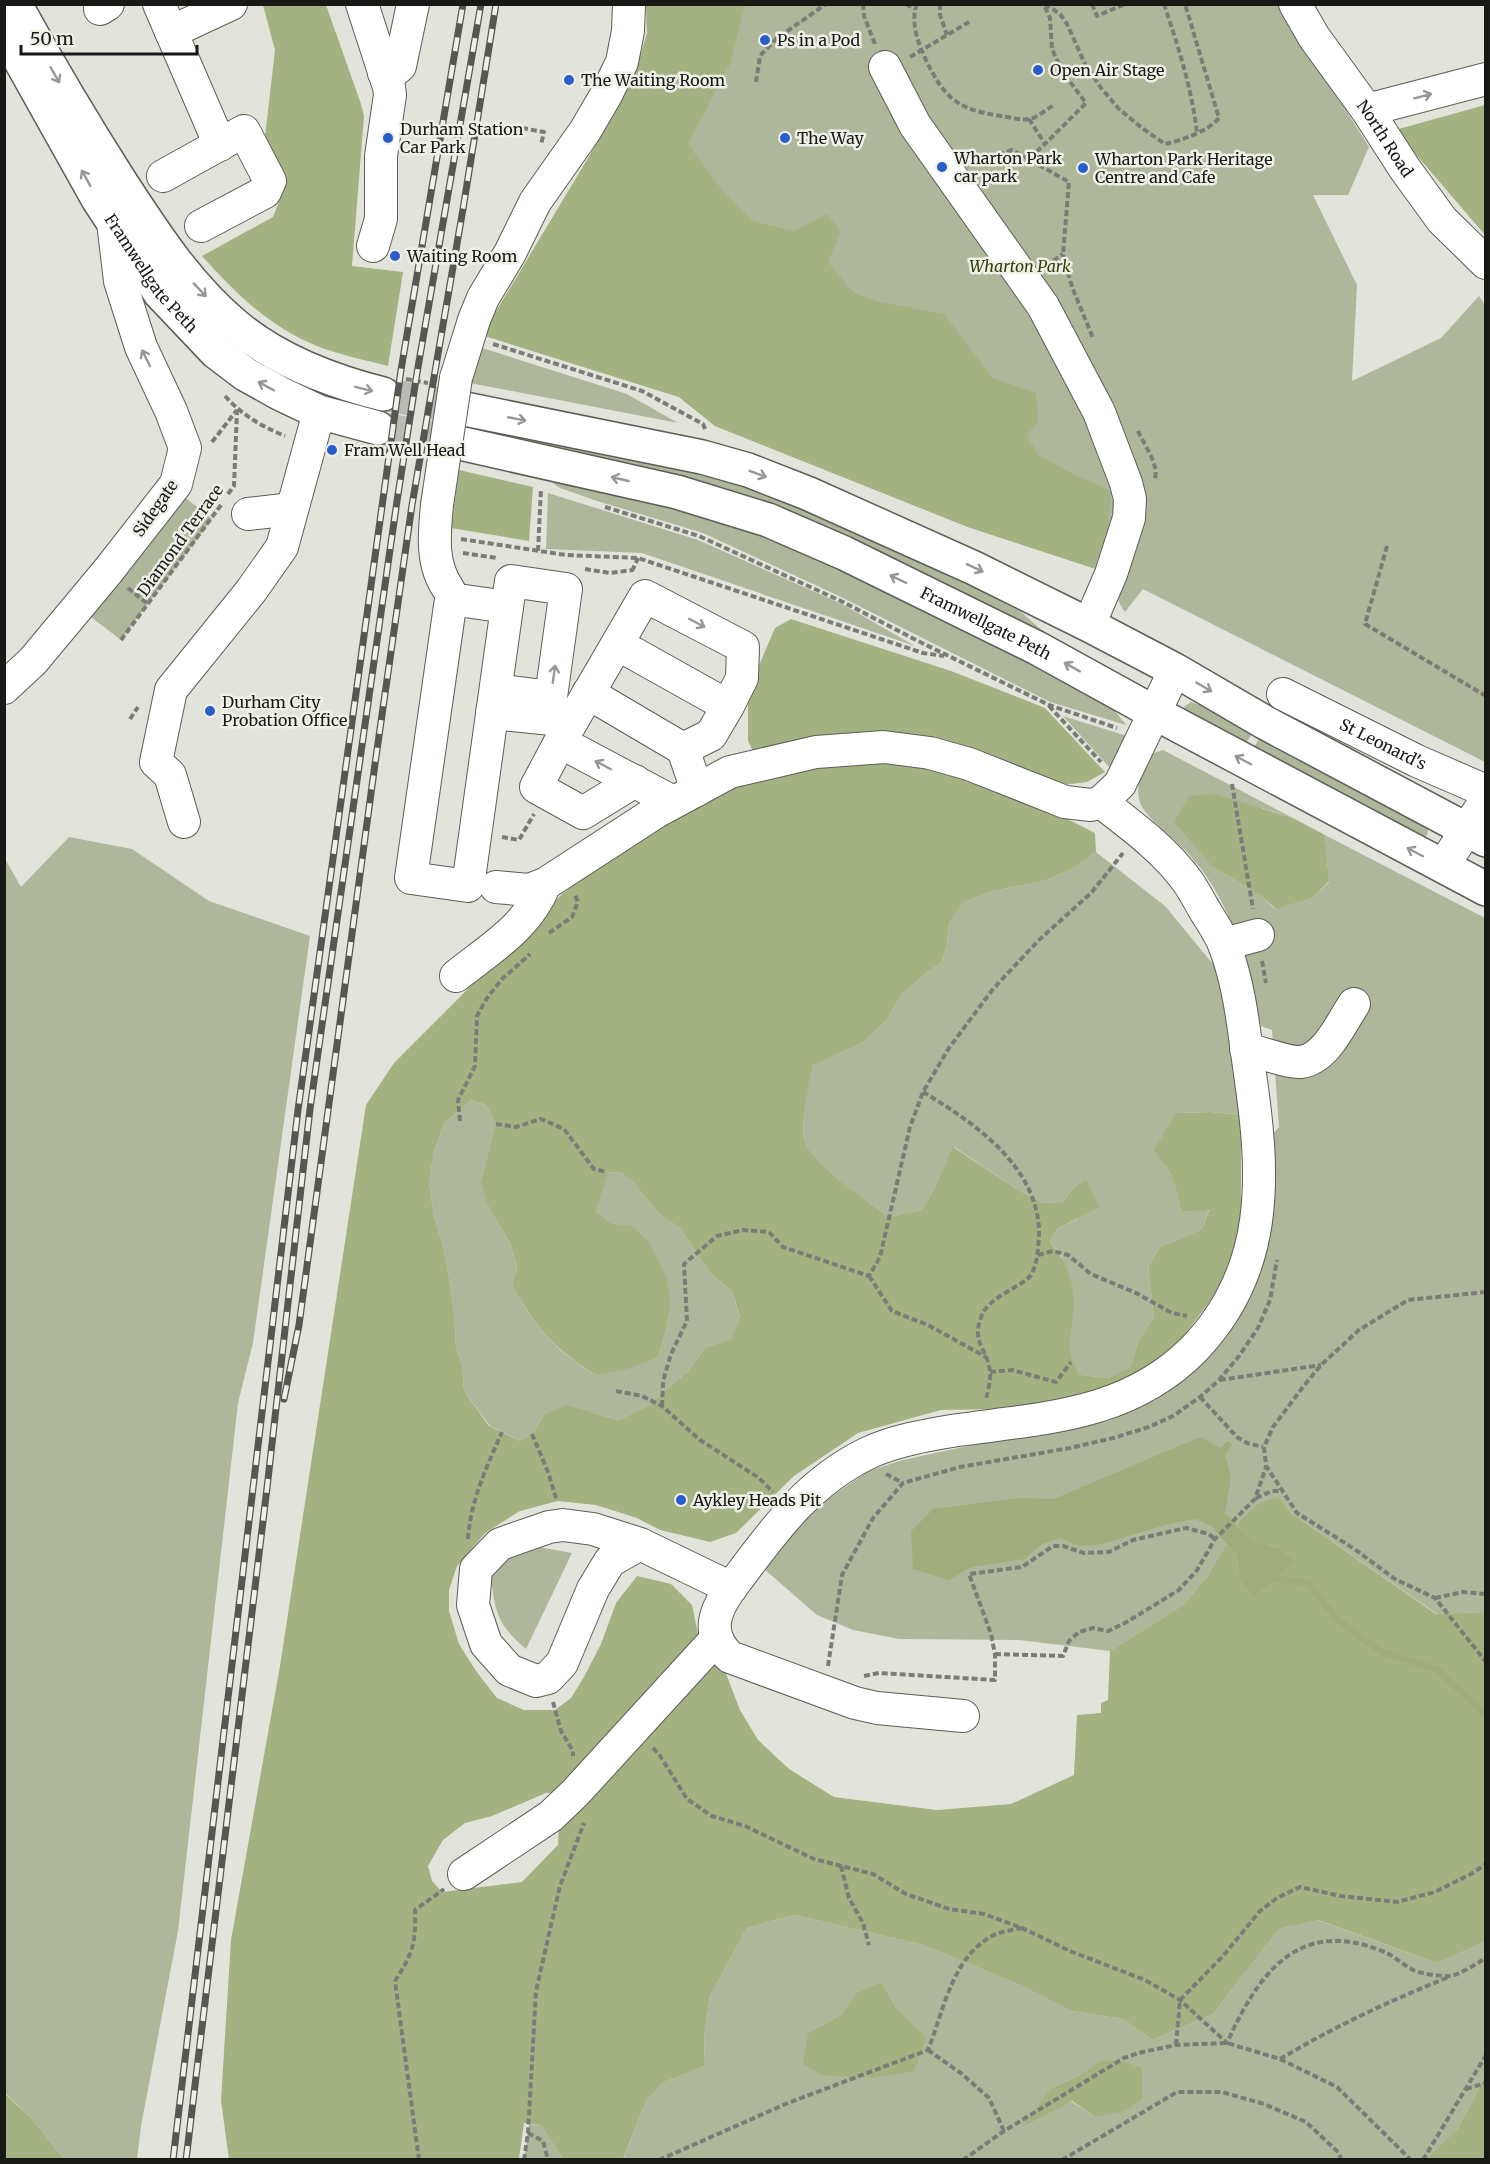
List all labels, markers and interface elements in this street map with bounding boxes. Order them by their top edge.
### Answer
scale bar [21,18,196,56]
text: 50 m [30,27,74,50]
place label: Ps in a Pod [777,30,861,50]
marker: Ps in a Pod [758,33,772,47]
place label: Open Air Stage [1050,60,1164,80]
marker: Open Air Stage [1031,63,1045,77]
one-way arrow [50,65,61,83]
place label: The Waiting Room [581,70,725,90]
marker: The Waiting Room [562,73,576,87]
one-way arrow [1413,89,1432,101]
street label: North Road [1353,96,1418,181]
place label: Durham Station Car Park [400,119,524,157]
place label: The Way [797,128,864,148]
marker: Durham Station Car Park [381,131,395,145]
marker: The Way [778,131,792,145]
place label: Wharton Park car park [953,148,1063,186]
place label: Wharton Park Heritage Centre and Cafe [1094,149,1273,187]
marker: Wharton Park car park [935,160,949,174]
marker: Wharton Park Heritage Centre and Cafe [1076,161,1090,175]
one-way arrow [80,170,92,187]
street label: Framwellgate Peth [101,210,202,337]
place label: Waiting Room [406,246,517,266]
marker: Waiting Room [388,249,402,263]
park label: Wharton Park [969,256,1071,276]
one-way arrow [192,283,207,298]
one-way arrow [139,350,151,368]
one-way arrow [258,380,275,392]
one-way arrow [355,384,374,396]
one-way arrow [507,414,526,425]
place label: Fram Well Head [344,440,465,460]
marker: Fram Well Head [325,443,339,457]
one-way arrow [748,469,767,480]
one-way arrow [610,472,629,484]
street label: Sidegate [128,476,182,540]
street label: Diamond Terrace [133,480,227,600]
one-way arrow [966,563,984,575]
one-way arrow [889,573,907,585]
street label: Framwellgate Peth [917,582,1055,664]
one-way arrow [688,618,706,630]
one-way arrow [1064,661,1081,673]
one-way arrow [549,664,560,684]
one-way arrow [1196,682,1213,694]
place label: Durham City Probation Office [222,692,347,730]
marker: Durham City Probation Office [203,704,217,718]
street label: St Leonard's [1337,714,1430,774]
one-way arrow [1235,754,1252,766]
one-way arrow [595,759,613,770]
one-way arrow [1407,845,1425,857]
place label: Aykley Heads Pit [692,1490,822,1510]
marker: Aykley Heads Pit [674,1493,688,1507]

